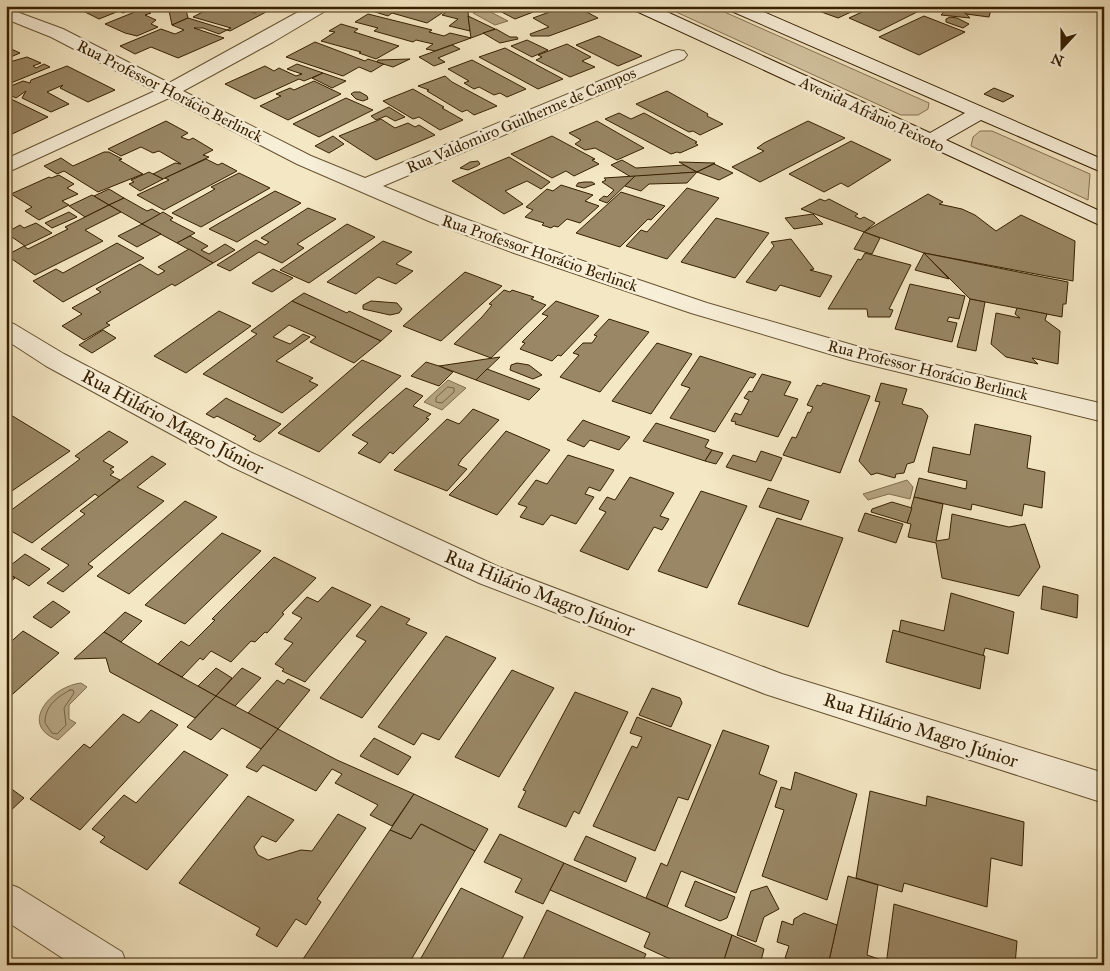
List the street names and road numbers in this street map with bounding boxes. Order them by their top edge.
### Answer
street label: Rua Professor Horácio Berlinck [74,36,267,146]
street label: Rua Valdomiro Guilherme de Campos [403,63,639,177]
street label: Avenida Afrânio Peixoto [796,72,948,156]
street label: Rua Professor Horácio Berlinck [439,210,641,296]
street label: Rua Professor Horácio Berlinck [826,336,1031,404]
street label: Rua Hilário Magro Júnior [77,364,269,481]
street label: Rua Hilário Magro Júnior [441,544,639,643]
street label: Rua Hilário Magro Júnior [821,688,1022,774]

